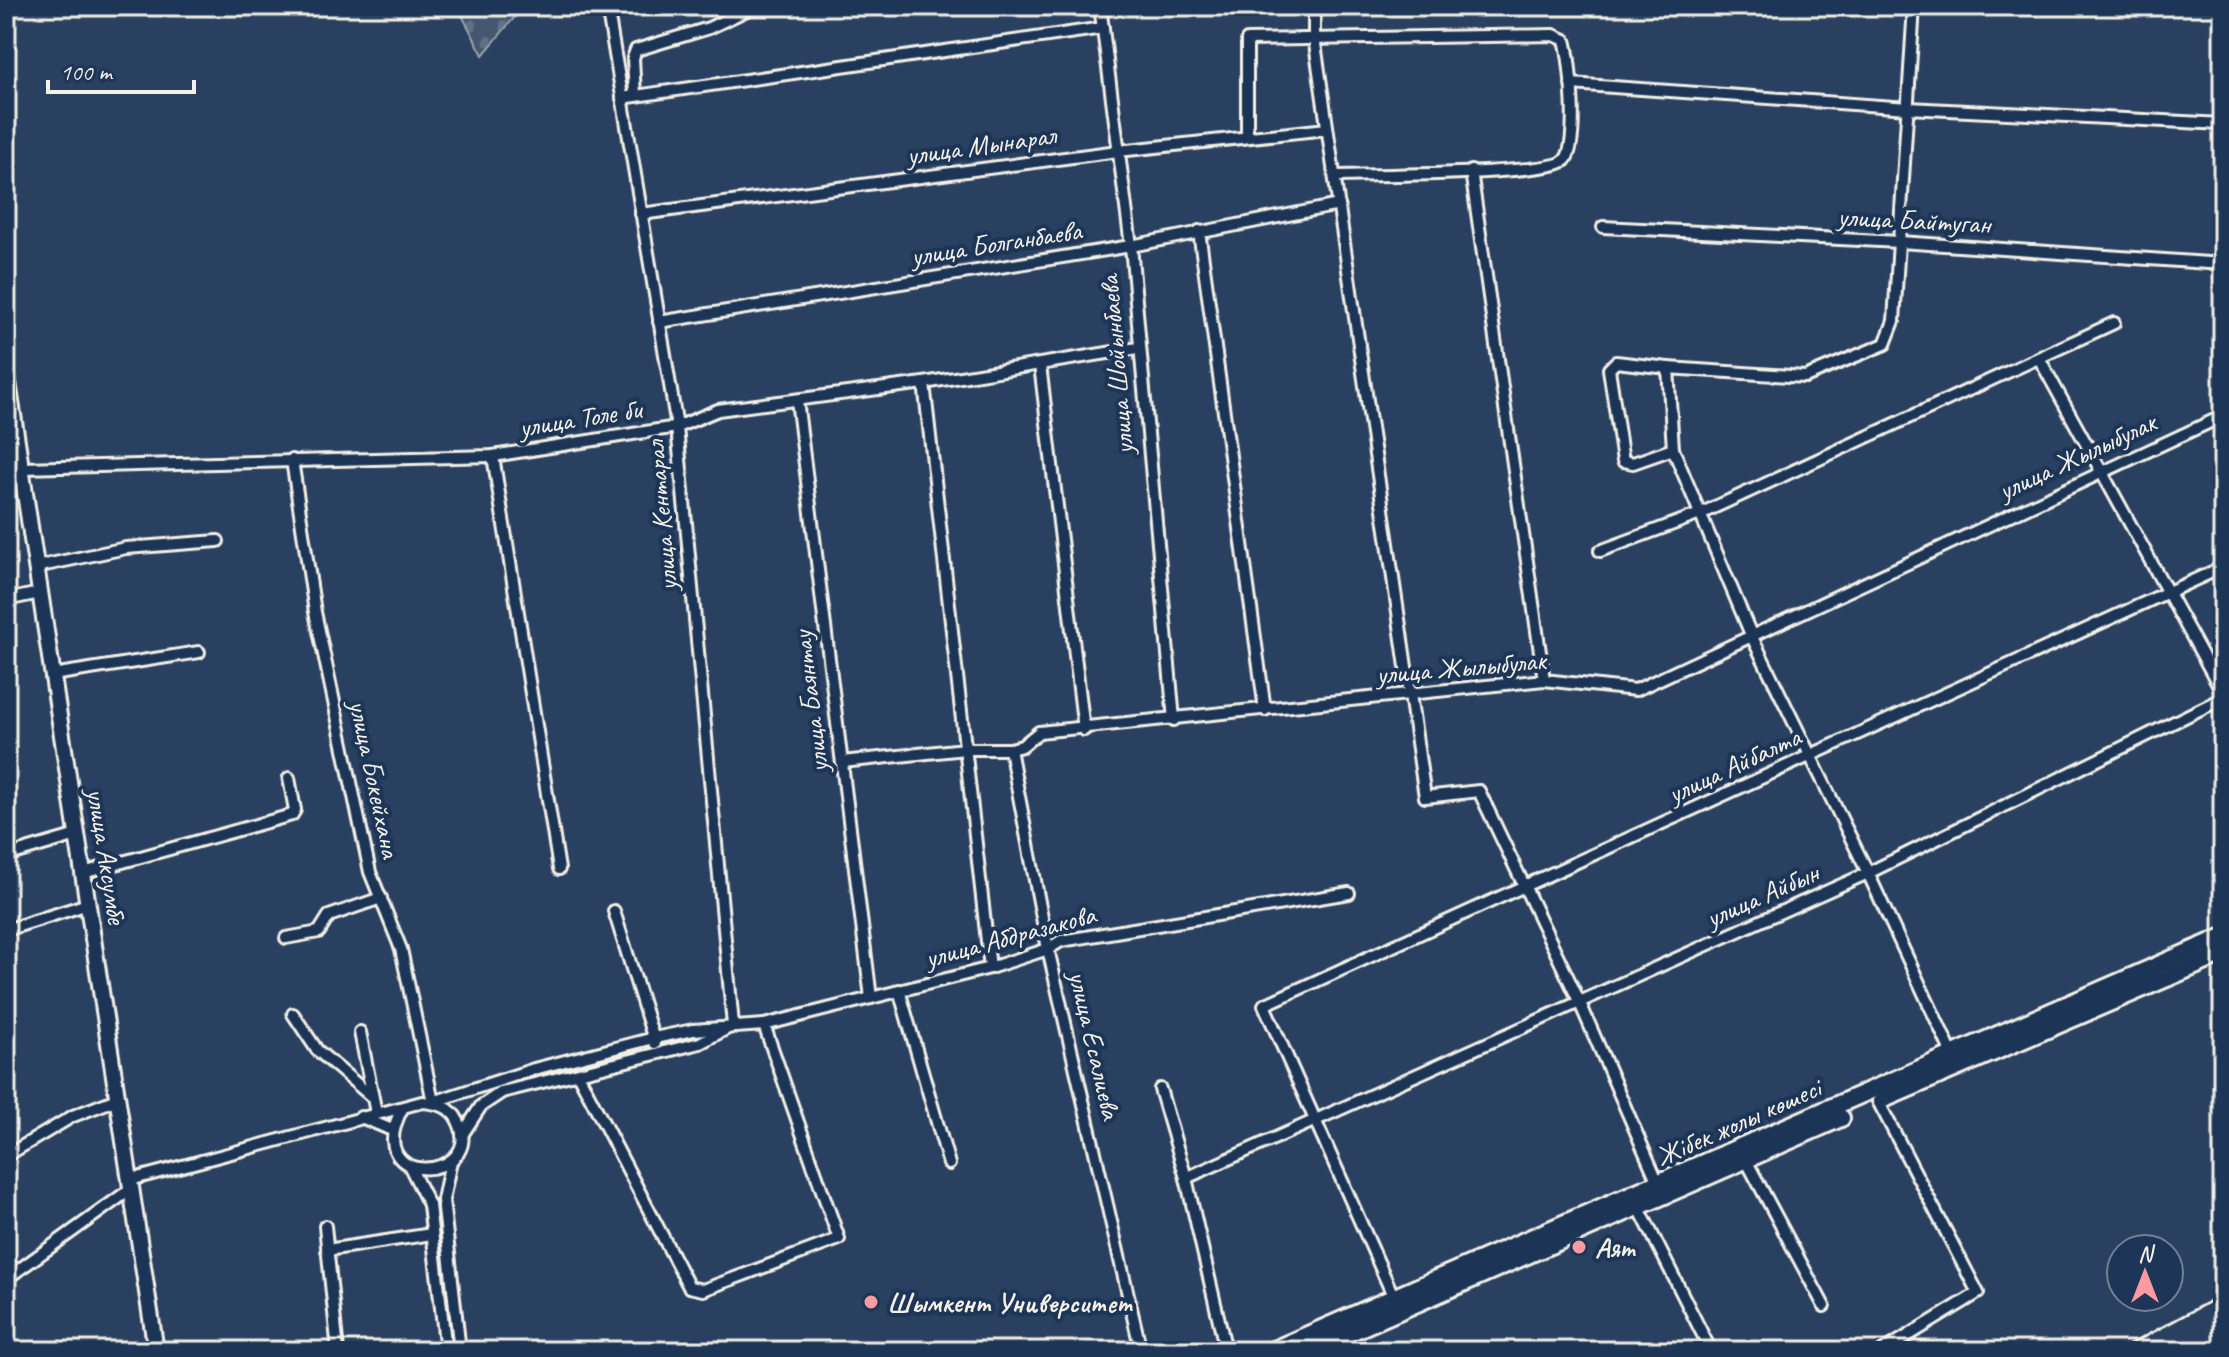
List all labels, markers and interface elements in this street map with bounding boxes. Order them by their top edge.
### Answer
scale bar [48,44,194,94]
text: 100 m [60,57,114,87]
street label: улица Мынарал [902,117,1060,173]
street label: улица Байтуган [1835,198,1994,242]
street label: улица Болганбаева [906,212,1085,274]
street label: улица Шойынбаева [1091,271,1141,458]
street label: улица Толе би [514,391,647,445]
street label: улица Жылыбулак [1991,403,2163,509]
street label: улица Кентарал [637,437,685,595]
street label: улица Баянтау [784,627,836,777]
street label: улица Жылыбулак [1373,642,1549,692]
street label: улица Бокейхана [341,695,409,863]
street label: улица Айбалта [1660,718,1808,812]
street label: улица Аксумбе [79,784,135,928]
street label: улица Айбын [1698,854,1825,936]
street label: улица Абдразакова [919,896,1101,976]
street label: улица Есалиева [1060,965,1129,1124]
street label: Жібек жолы көшесі [1650,1068,1830,1174]
place label: Аят [1595,1230,1636,1265]
north arrow [2105,1233,2185,1313]
marker: Аят [1570,1238,1588,1256]
text: N [2138,1240,2155,1268]
place label: Шымкент Университет [887,1285,1133,1320]
marker: Шымкент Университет [862,1293,880,1311]

